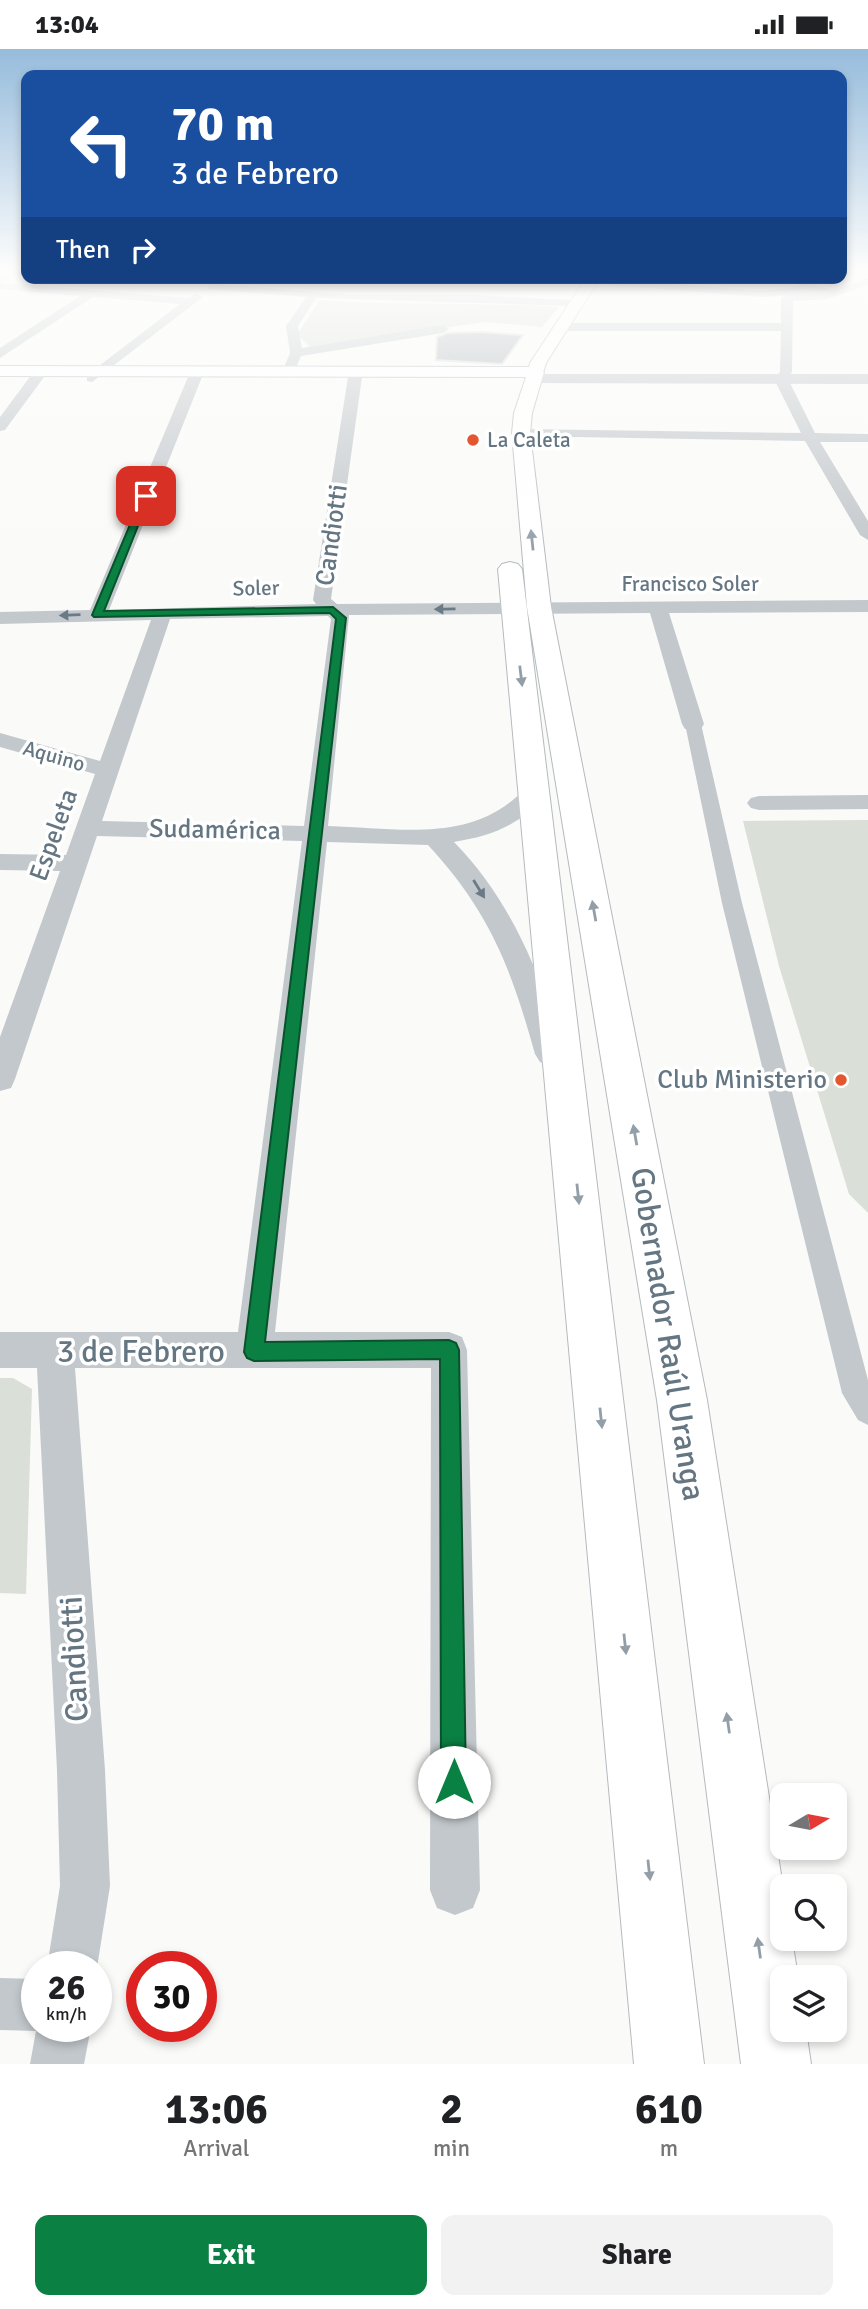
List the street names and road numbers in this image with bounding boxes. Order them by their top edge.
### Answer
street label: Candiotti [309,482,355,588]
street label: Francisco Soler [621,571,759,597]
street label: Soler [232,575,280,601]
street label: Aquino [20,735,88,777]
street label: Espeleta [23,785,85,885]
street label: Sudamérica [149,813,281,847]
street label: Gobernador Raúl Uranga [622,1165,714,1503]
street label: 3 de Febrero [57,1332,225,1371]
street label: Candiotti [51,1595,97,1723]

